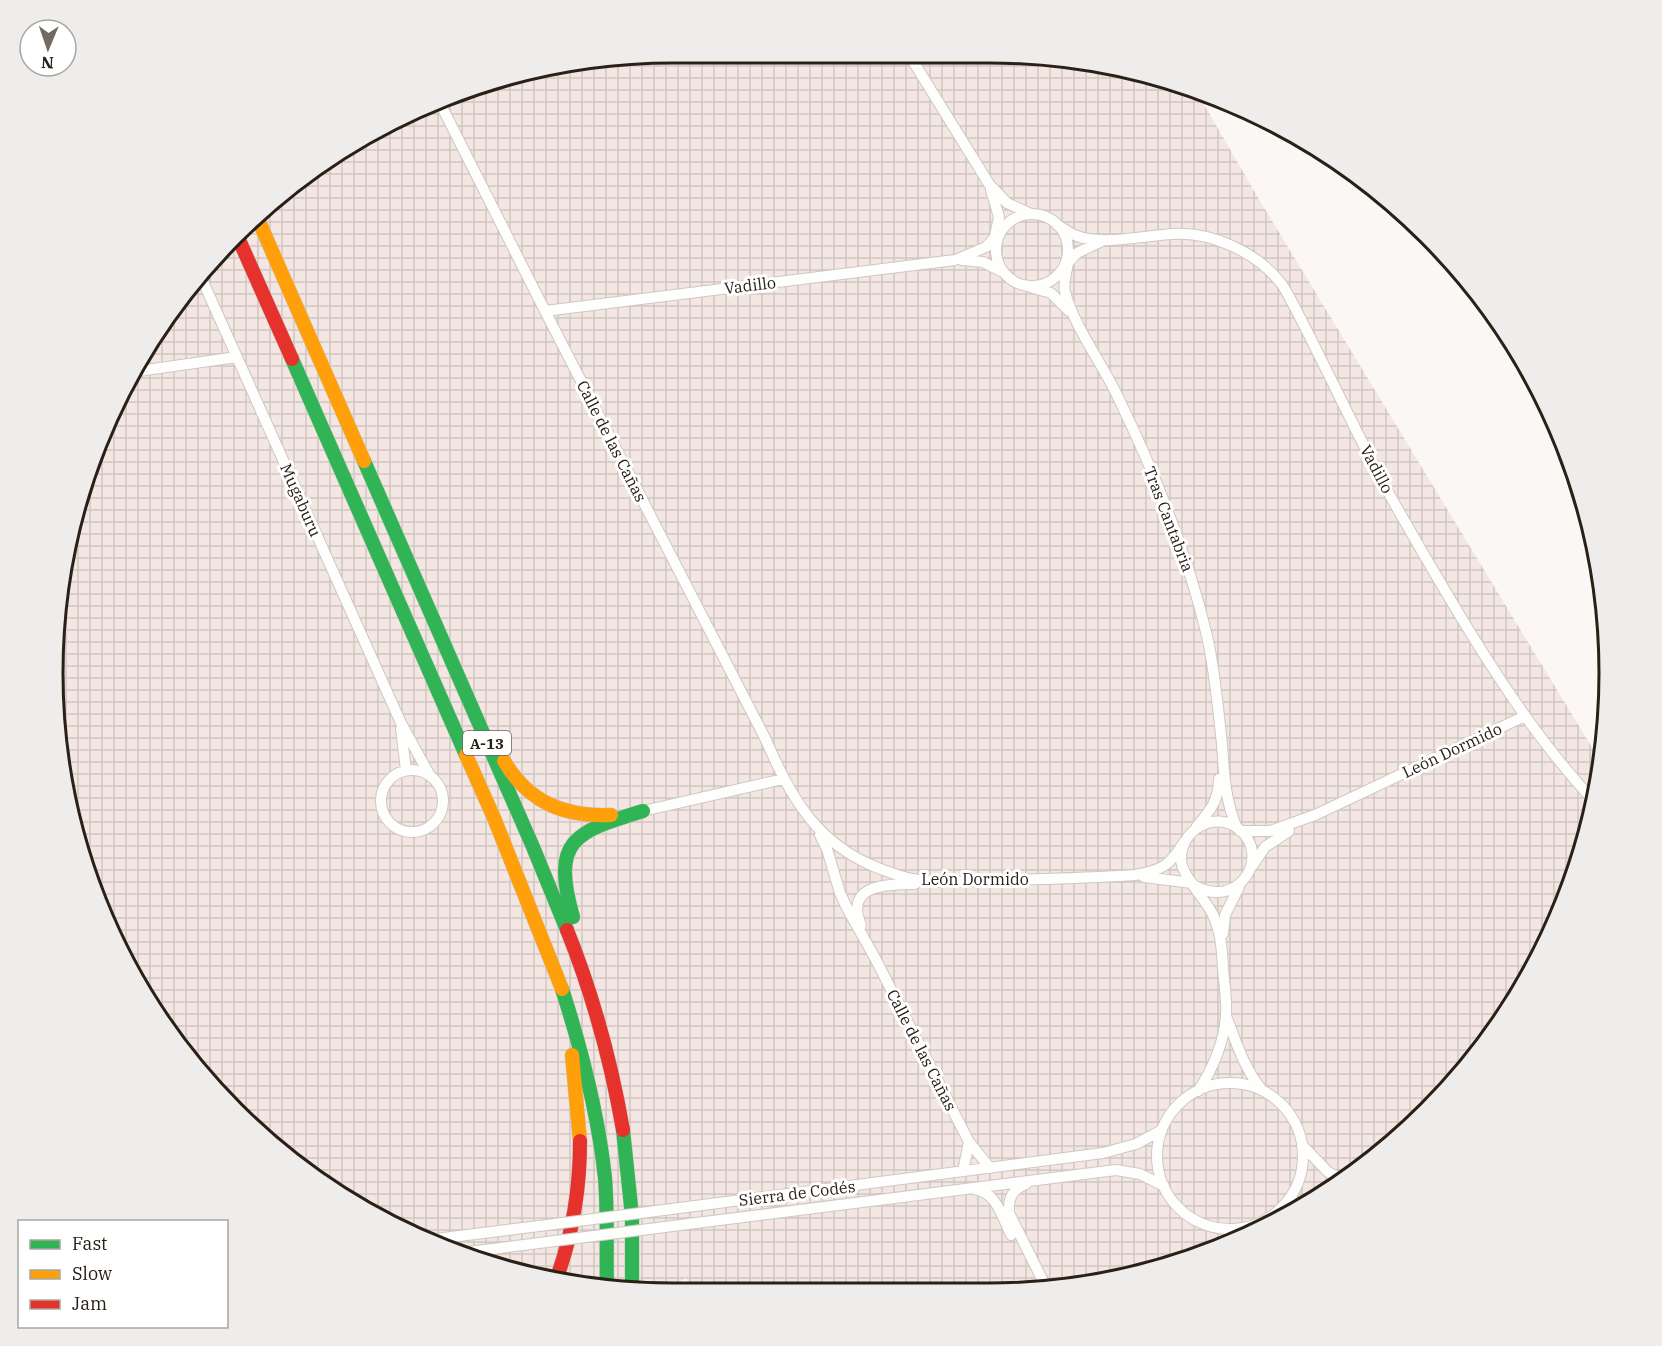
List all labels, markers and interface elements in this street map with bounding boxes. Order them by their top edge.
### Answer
north arrow [18,18,78,78]
text: N [41,53,54,73]
street label: Vadillo [723,272,777,298]
street label: Calle de las Cañas [573,377,651,505]
street label: Vadillo [1356,441,1398,497]
street label: Mugaburu [276,460,326,540]
street label: Tras Cantabria [1140,463,1198,575]
street label: León Dormido [1399,718,1505,782]
road number: A-13 [463,731,511,755]
street label: León Dormido [921,869,1029,889]
street label: Calle de las Cañas [883,986,961,1114]
street label: Sierra de Codés [738,1176,856,1210]
legend [18,1220,228,1328]
text: Fast [72,1232,107,1255]
text: Slow [72,1262,112,1285]
text: Jam [72,1292,107,1315]

